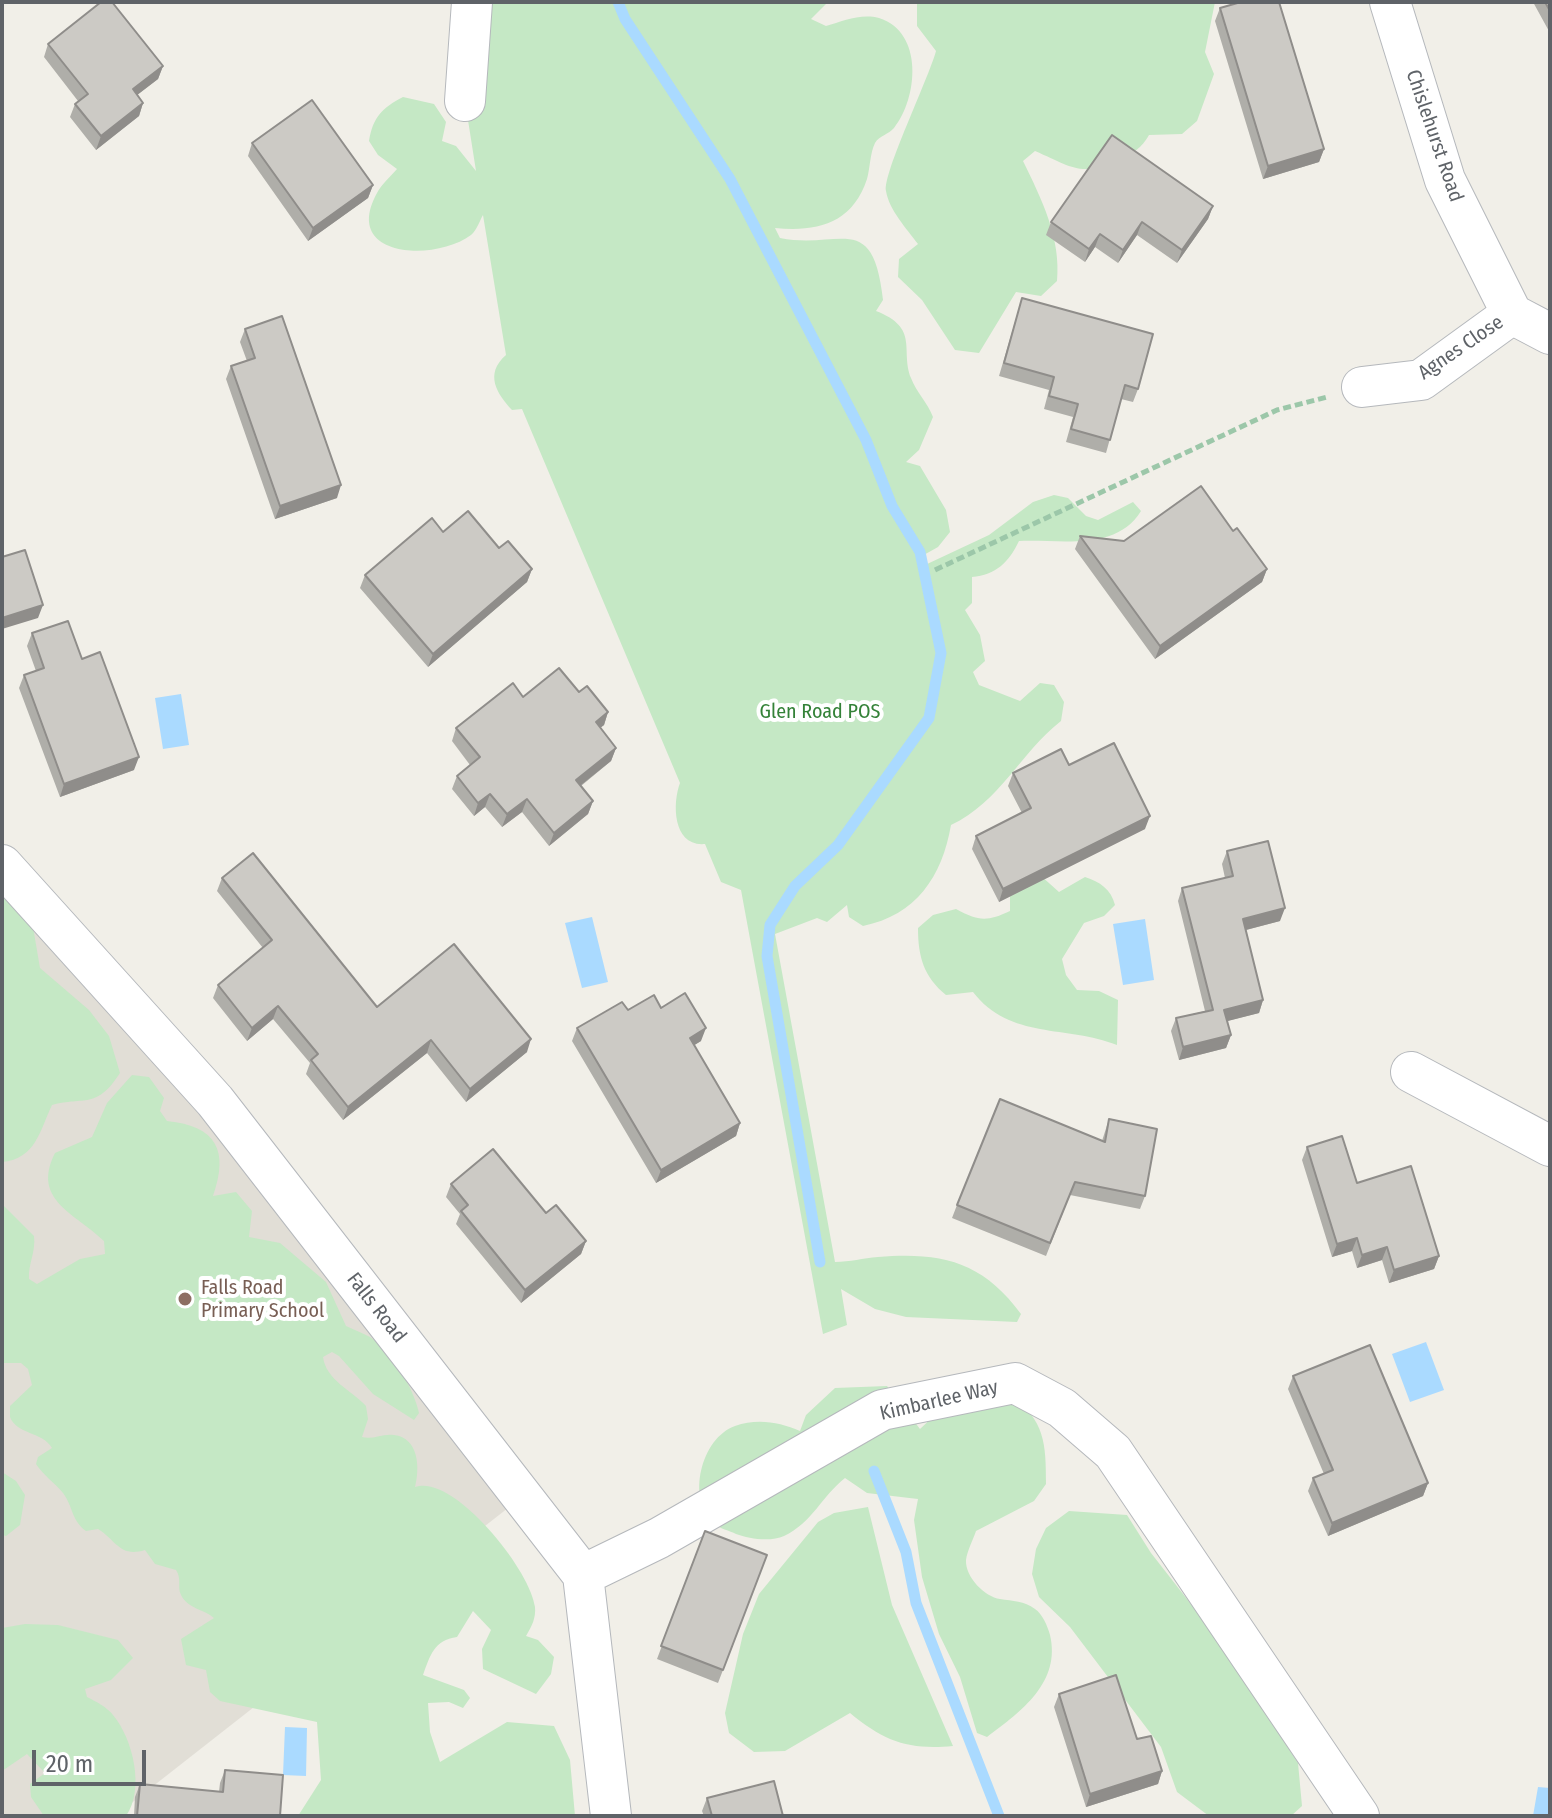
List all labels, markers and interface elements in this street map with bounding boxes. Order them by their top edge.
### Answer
street label: Chislehurst Road [1400,67,1468,205]
street label: Agnes Close [1414,311,1508,385]
park label: Glen Road POS [760,700,880,724]
street label: Falls Road [341,1268,411,1348]
place label: Falls Road Primary School [201,1276,324,1323]
marker: Falls Road Primary School [176,1290,194,1308]
street label: Kimbarlee Way [878,1376,1000,1426]
scale bar [36,1734,150,1784]
text: 20 m [46,1750,93,1778]

